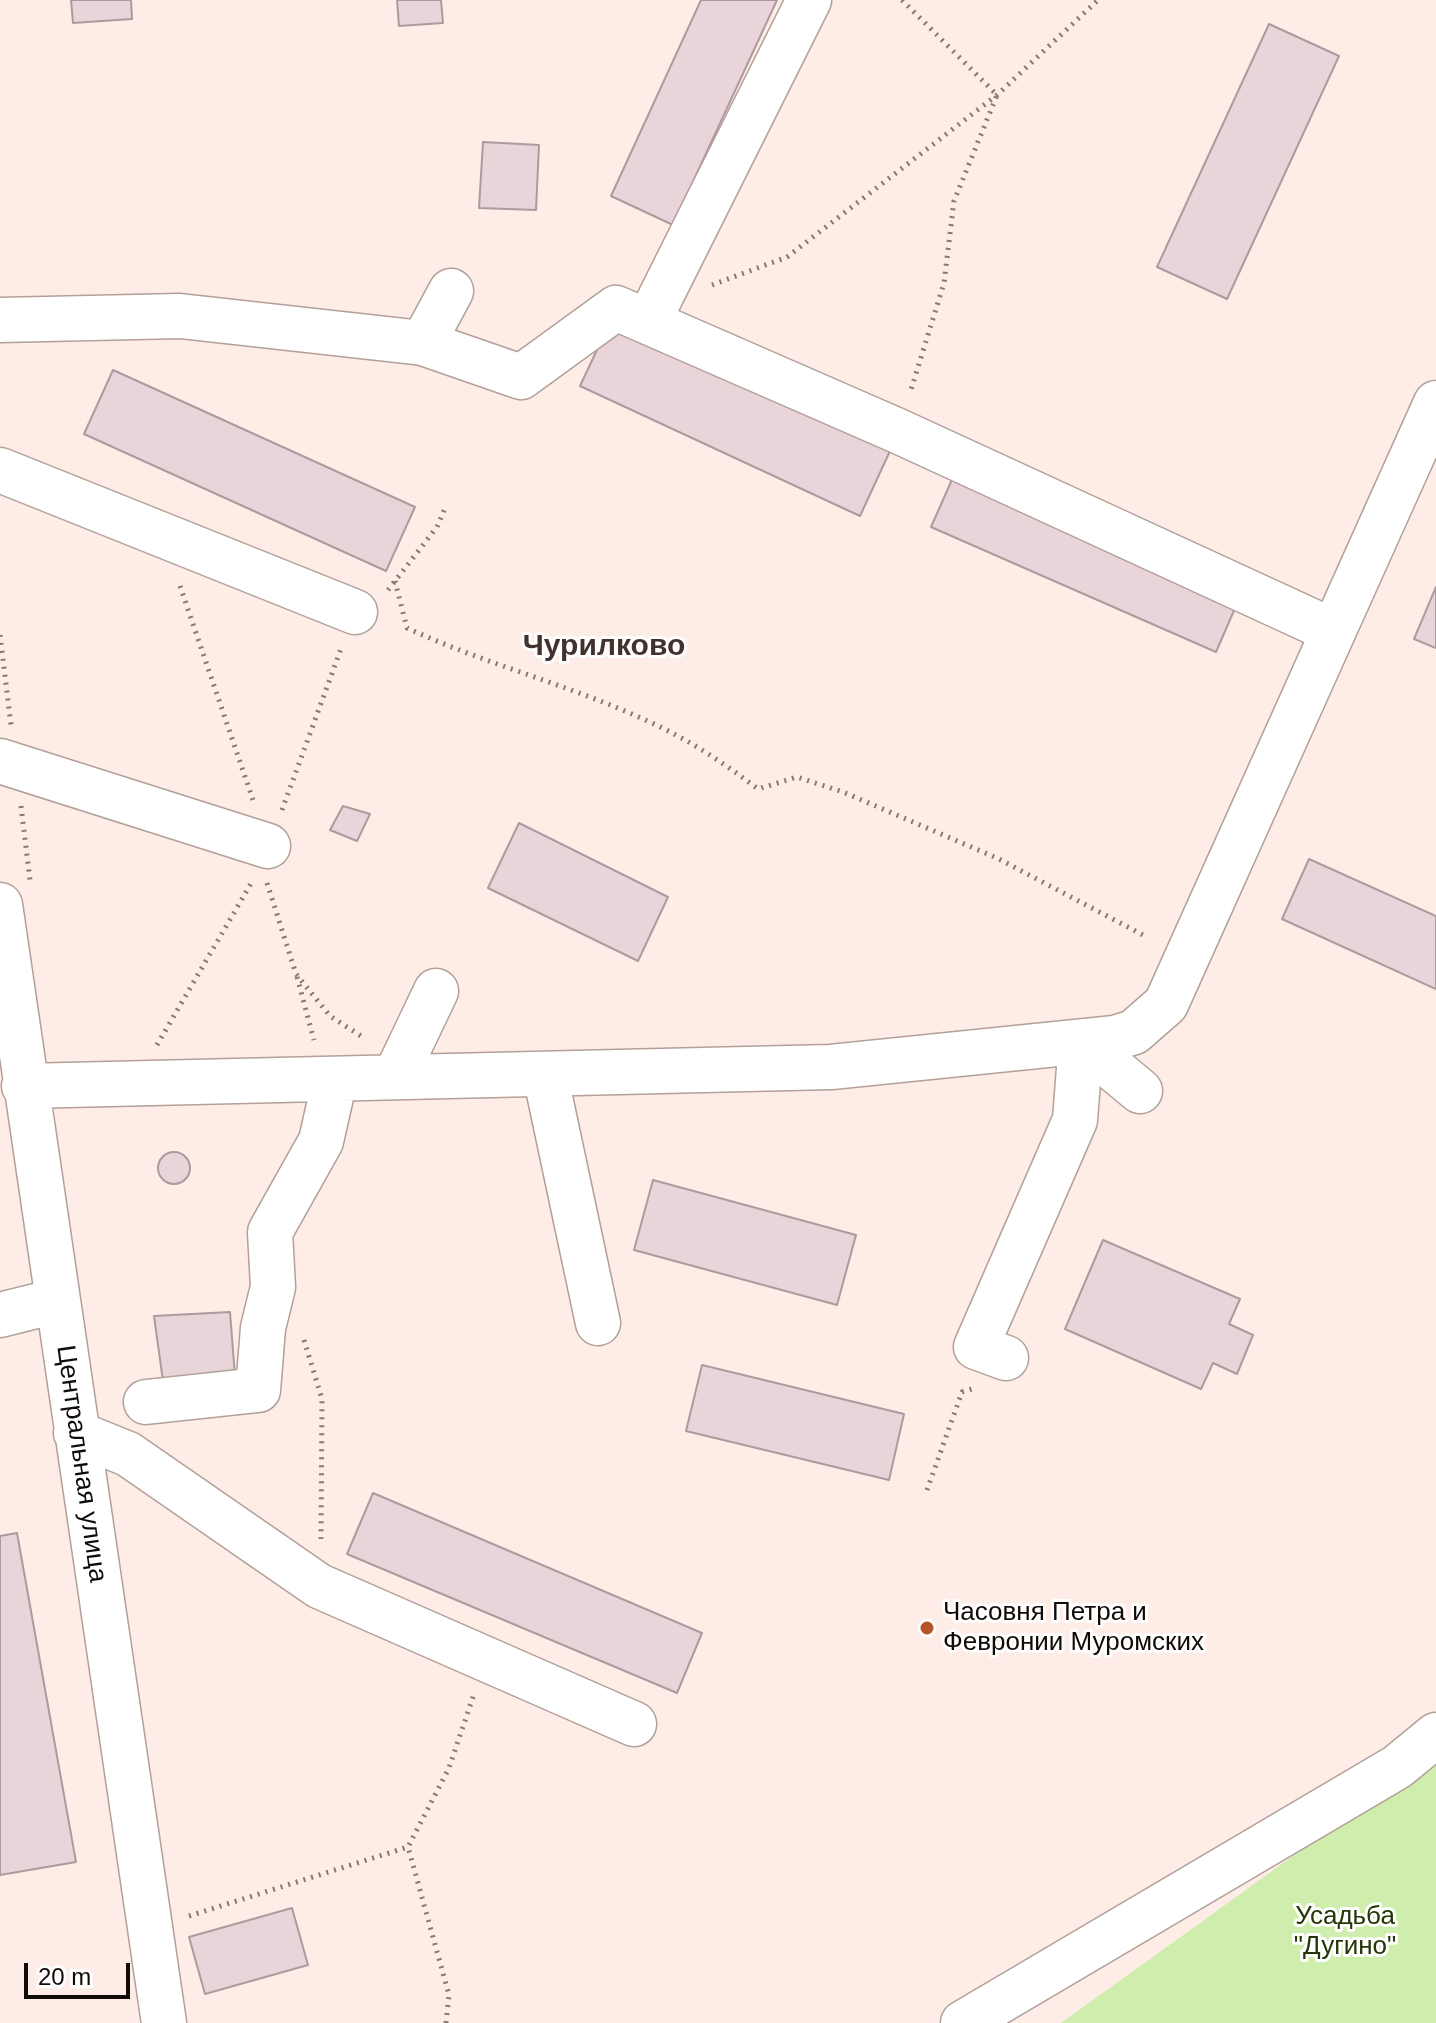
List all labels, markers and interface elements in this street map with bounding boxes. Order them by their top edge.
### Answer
district label: Чурилково [523,629,685,665]
street label: Центральная улица [49,1343,113,1585]
place label: Часовня Петра и Февронии Муромских [943,1597,1204,1658]
marker: Часовня Петра и Февронии Муромских [918,1619,936,1637]
park label: Усадьба "Дугино" [1294,1901,1396,1962]
scale bar [28,1947,134,1997]
text: 20 m [38,1963,91,1990]

